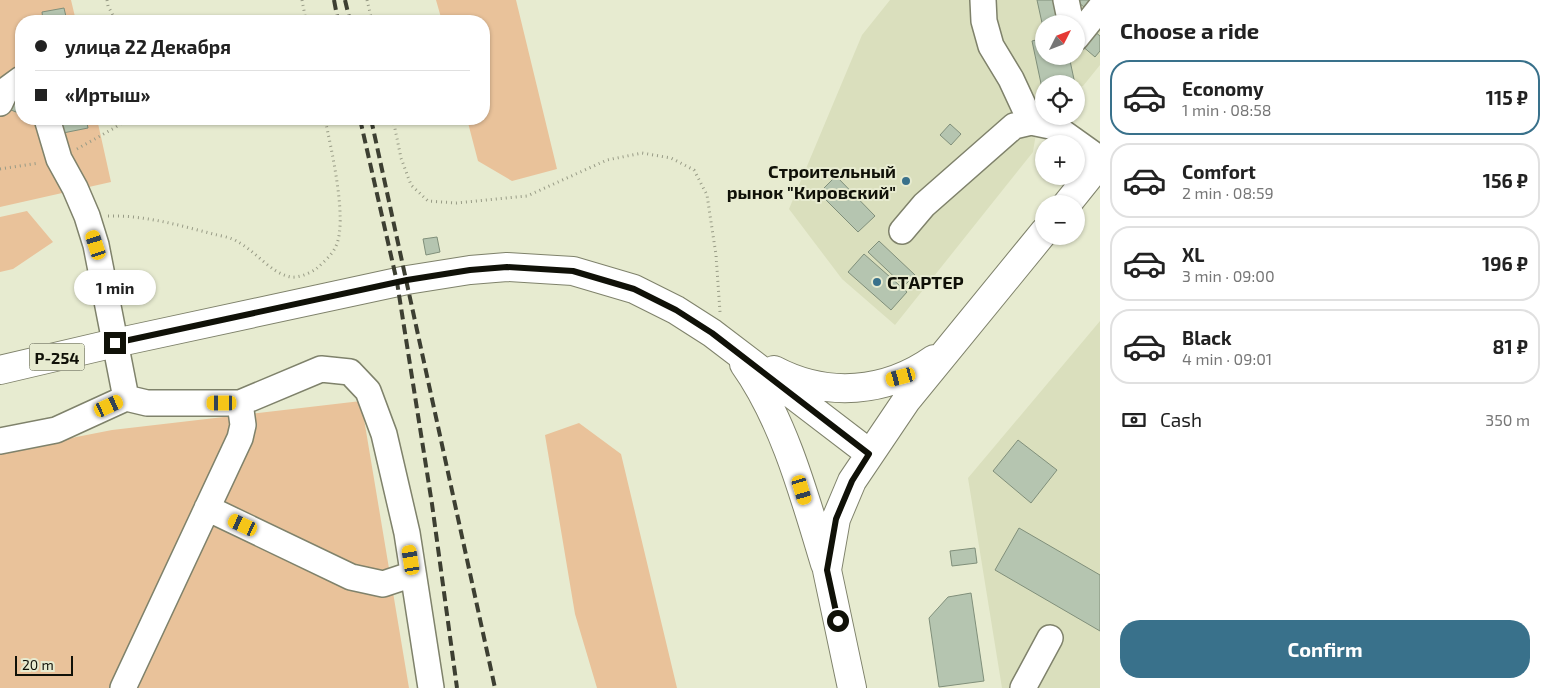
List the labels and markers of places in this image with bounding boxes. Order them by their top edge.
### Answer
place label: Строительный рынок "Кировский" [727,160,896,203]
marker: Строительный рынок "Кировский" [900,175,912,187]
place label: СТАРТЕР [887,271,964,293]
marker: СТАРТЕР [871,276,883,288]

